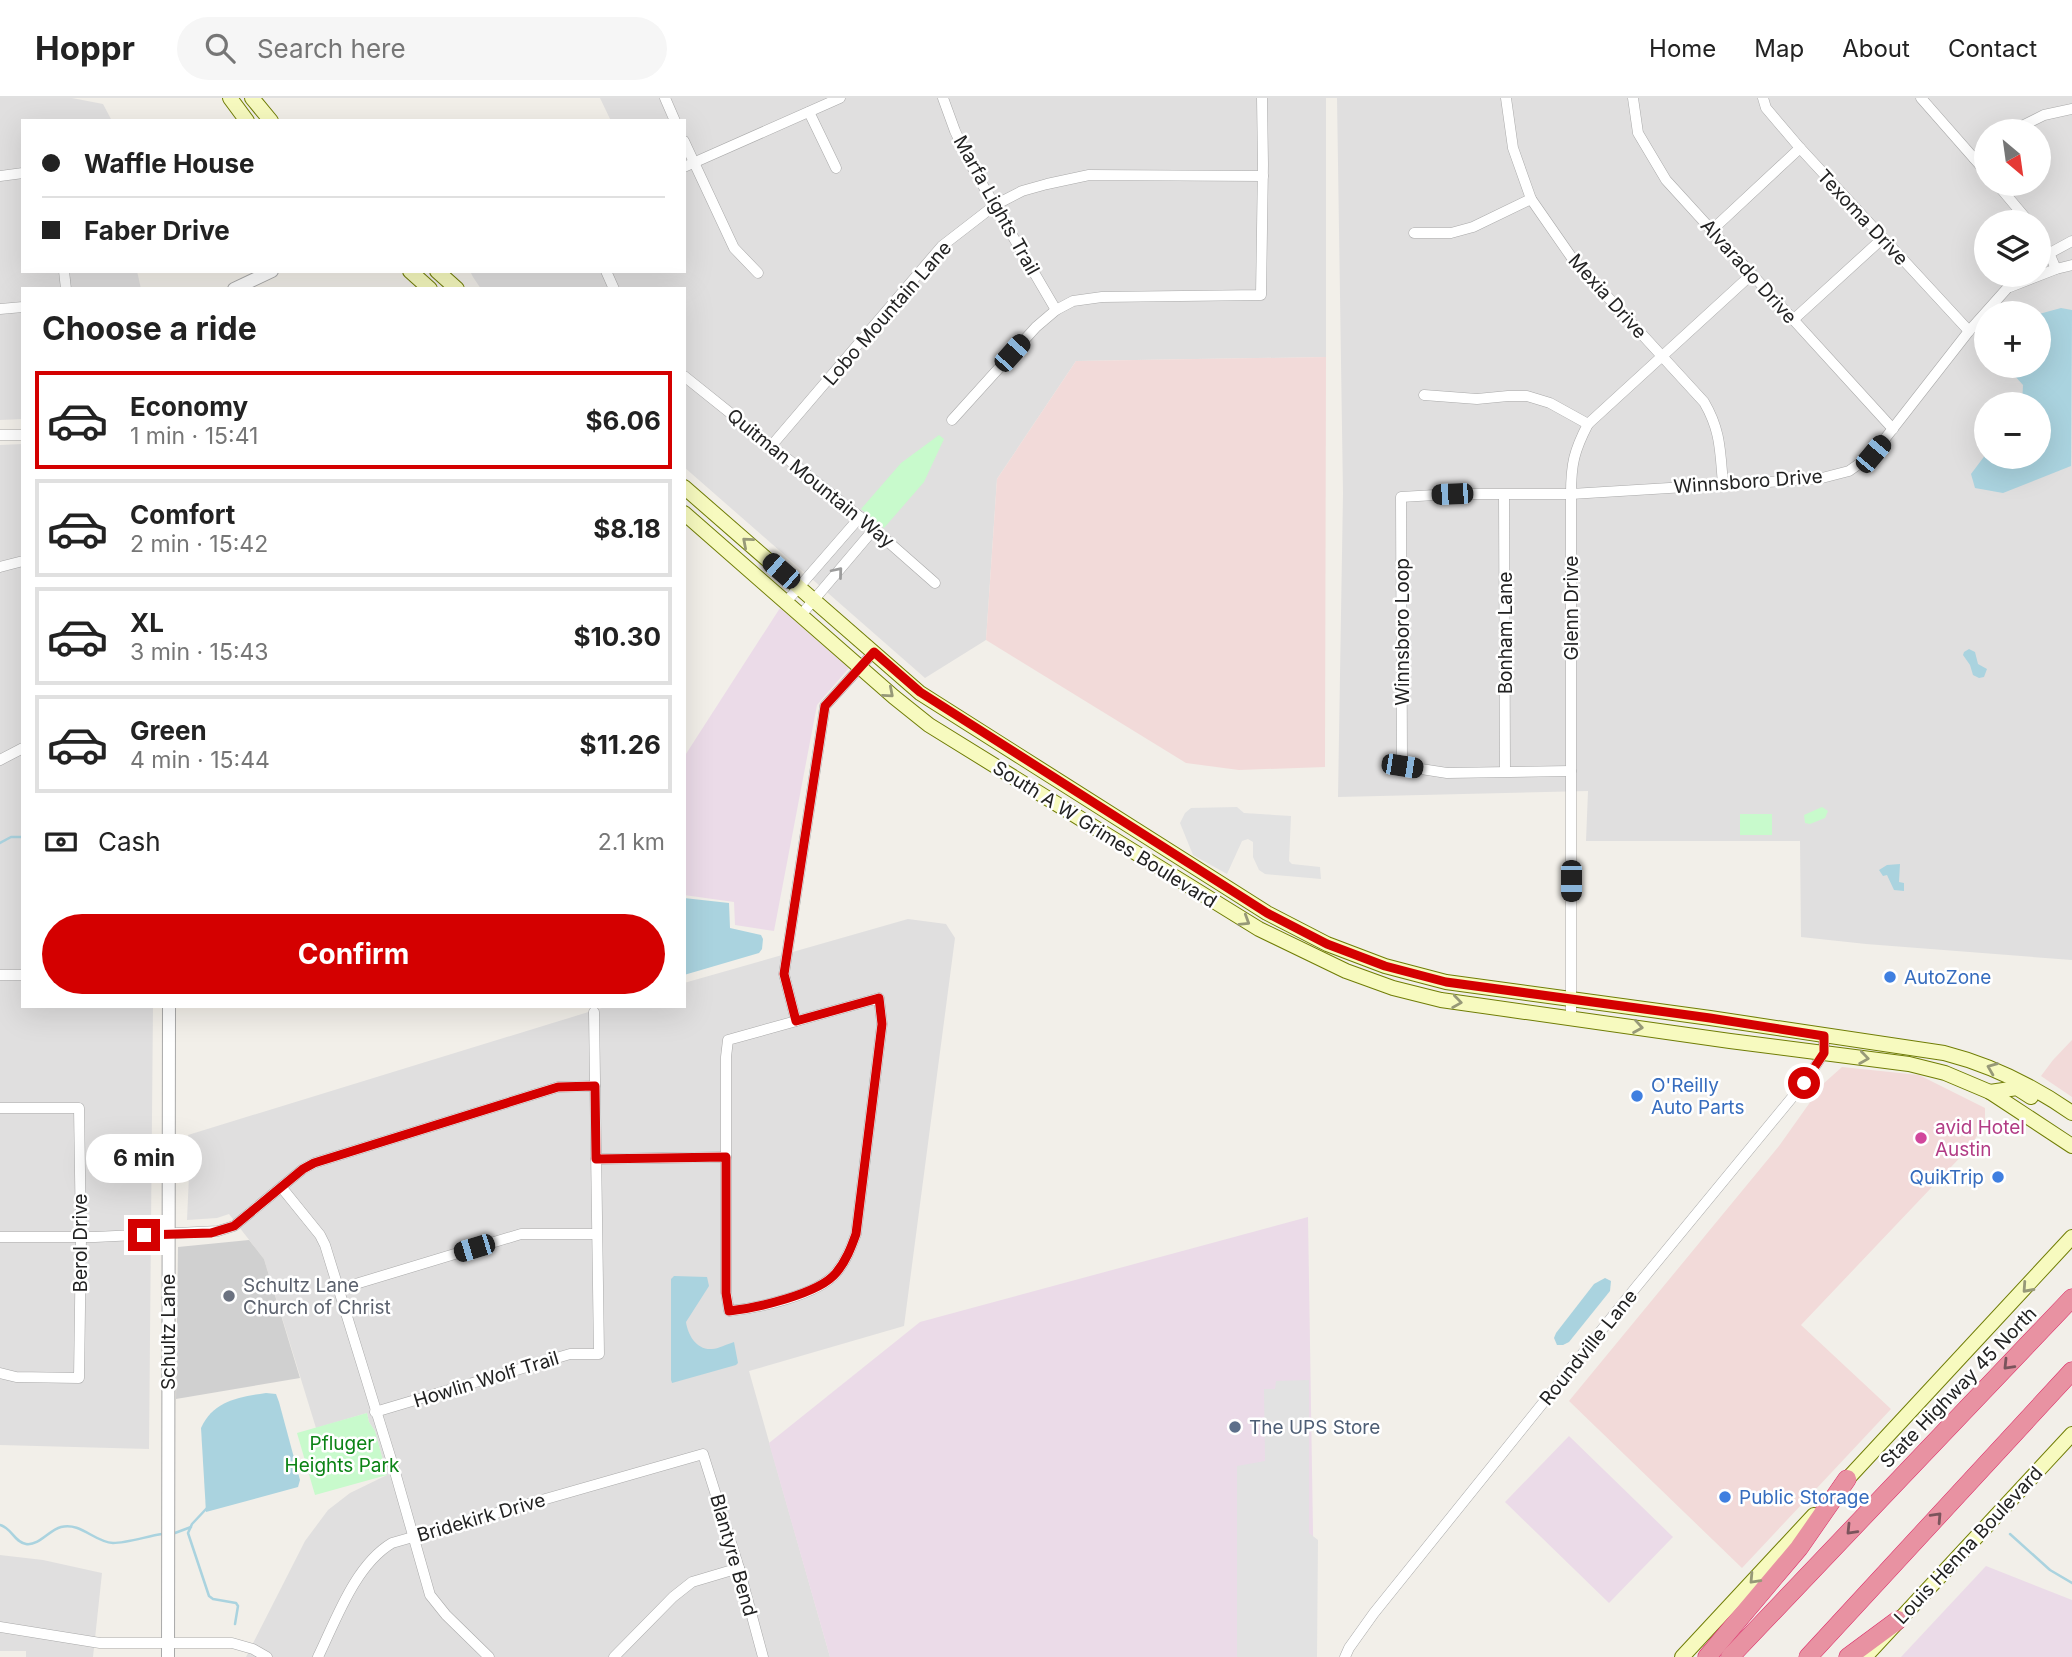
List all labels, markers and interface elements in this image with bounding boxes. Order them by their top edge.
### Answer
search box [177,17,667,80]
text: Hoppr [35,28,135,68]
icon: search [201,29,239,67]
text: Search here [257,33,406,64]
text: Home [1649,34,1716,63]
text: Map [1754,34,1804,63]
text: About [1842,34,1910,63]
text: Contact [1948,34,2037,63]
north arrow [1974,119,2051,196]
map controls [1974,119,2051,469]
street label: Marfa Lights Trail [949,131,1044,279]
text: Waffle House [84,148,255,179]
street label: Texoma Drive [1812,165,1913,270]
button: layers [1974,210,2051,287]
street label: Alvarado Drive [1696,214,1801,328]
text: Faber Drive [84,215,230,246]
street label: Lobo Mountain Lane [819,237,956,390]
street label: Mexia Drive [1564,249,1652,343]
button: + [1974,301,2051,378]
text: Choose a ride [42,309,257,348]
car [991,330,1034,376]
icon: car [46,389,109,452]
text: Economy [130,391,248,422]
button: − [1974,392,2051,469]
street label: Quitman Mountain Way [722,404,899,553]
text: $6.06 [586,405,661,436]
text: 1 min · 15:41 [130,422,258,450]
car [1852,431,1895,477]
street label: Winnsboro Drive [1673,465,1823,498]
car [1431,483,1474,505]
icon: car [46,497,109,560]
text: Comfort [130,499,235,530]
text: $8.18 [593,513,661,544]
text: 2 min · 15:42 [130,530,268,558]
one-way arrow [743,538,756,550]
car [759,549,804,593]
street label: Glenn Drive [1560,556,1583,660]
street label: Winnsboro Loop [1391,558,1414,706]
one-way arrow [829,568,842,580]
street label: Bonham Lane [1494,572,1517,694]
icon: car [46,605,109,668]
text: XL [130,607,164,638]
text: $10.30 [574,621,661,652]
text: 3 min · 15:43 [130,638,269,666]
one-way arrow [881,685,894,697]
icon: car [46,713,109,776]
text: Green [130,715,207,746]
text: $11.26 [580,729,661,760]
text: 4 min · 15:44 [130,746,270,774]
car [1380,752,1425,780]
street label: South A W Grimes Boulevard [989,756,1221,913]
icon: cash [42,823,80,861]
text: Cash [98,826,161,857]
text: 2.1 km [598,828,665,856]
car [1561,860,1582,902]
one-way arrow [1238,912,1251,925]
button: Confirm [42,914,665,994]
place label: AutoZone [1904,966,1991,989]
marker: AutoZone [1882,969,1898,985]
one-way arrow [1451,994,1462,1009]
one-way arrow [1632,1020,1644,1035]
one-way arrow [1858,1050,1870,1065]
one-way arrow [1986,1062,1999,1076]
route start [1788,1067,1820,1099]
place label: O'Reilly Auto Parts [1651,1074,1744,1119]
marker: O'Reilly Auto Parts [1629,1088,1645,1104]
place label: avid Hotel Austin [1935,1116,2025,1161]
marker: avid Hotel Austin [1913,1130,1929,1146]
callout: 6 min [86,1134,202,1182]
text: 6 min [113,1144,175,1172]
place label: QuikTrip [1909,1166,1984,1189]
marker: QuikTrip [1990,1169,2006,1185]
street label: Berol Drive [69,1194,92,1292]
route end [128,1219,160,1251]
car [451,1232,498,1264]
street label: Schultz Lane [157,1274,180,1390]
place label: Schultz Lane Church of Christ [243,1274,391,1319]
one-way arrow [2022,1280,2035,1293]
street label: Roundville Lane [1535,1285,1642,1410]
marker: Schultz Lane Church of Christ [221,1288,237,1304]
street label: State Highway 45 North [1875,1302,2041,1473]
street label: Howlin Wolf Trail [411,1346,562,1413]
one-way arrow [2004,1357,2016,1370]
place label: The UPS Store [1249,1416,1380,1439]
marker: The UPS Store [1227,1419,1243,1435]
park label: Pfluger Heights Park [285,1432,400,1477]
street label: Louis Henna Boulevard [1889,1462,2047,1629]
place label: Public Storage [1739,1486,1870,1509]
street label: Bridekirk Drive [414,1488,548,1547]
marker: Public Storage [1717,1489,1733,1505]
street label: Blantyre Bend [705,1491,762,1619]
one-way arrow [1929,1512,1941,1525]
one-way arrow [1847,1522,1860,1535]
one-way arrow [1750,1571,1763,1584]

